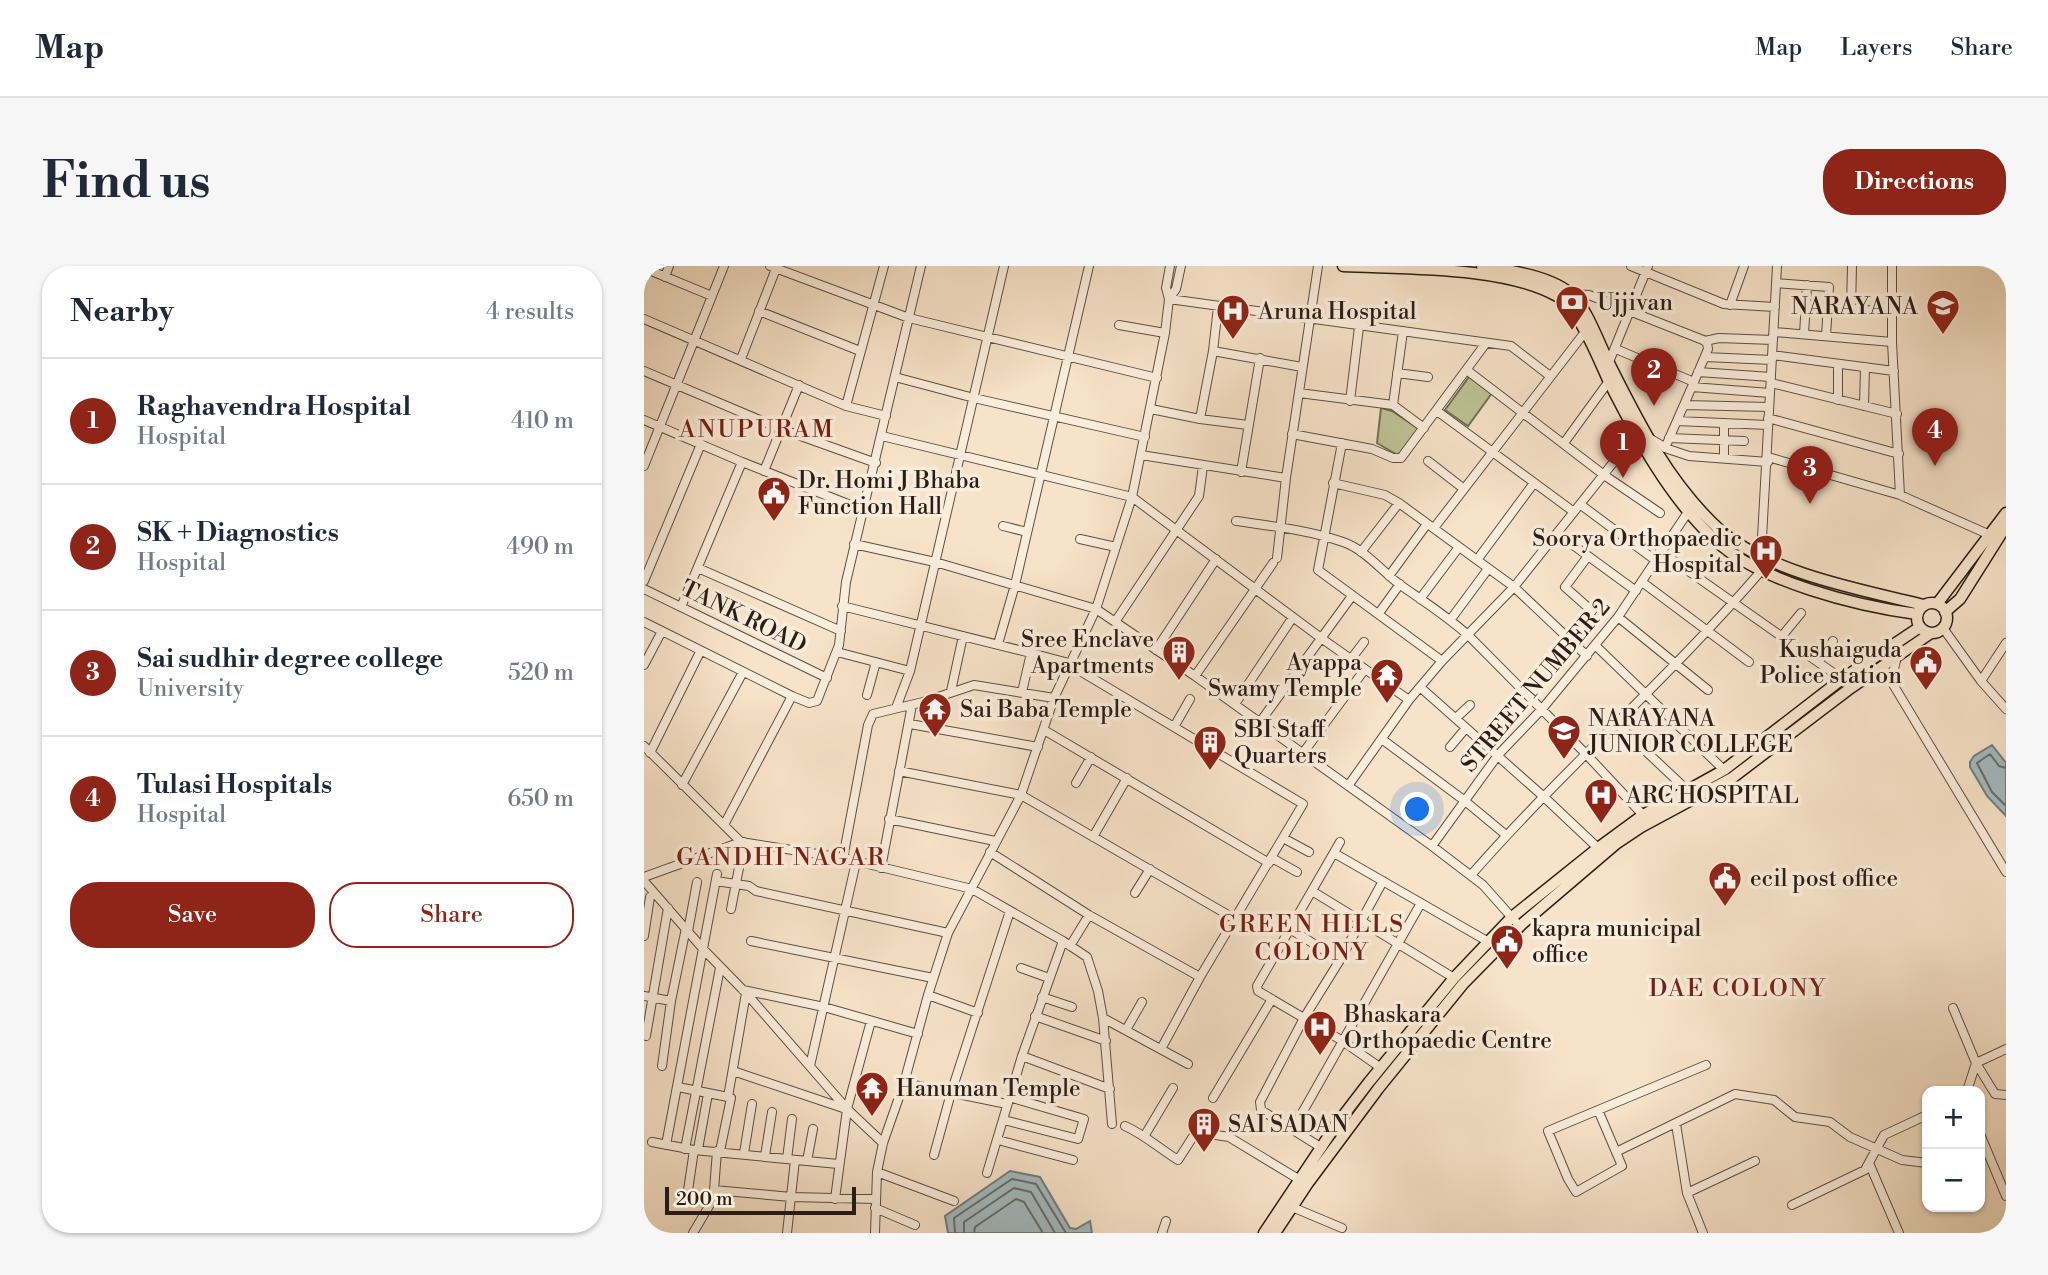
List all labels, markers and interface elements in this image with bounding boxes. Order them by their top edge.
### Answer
text: Map [35,28,104,69]
text: Map [1755,33,1802,63]
text: Layers [1840,33,1912,63]
text: Share [1950,33,2013,63]
button: Directions [1823,149,2006,215]
text: Find us [42,152,211,213]
bank icon: Ujjivan [1553,283,1591,332]
school or university icon: NARAYANA [1924,287,1962,336]
place label: Ujjivan [1597,289,1673,317]
hospital icon: Aruna Hospital [1214,292,1252,341]
text: Nearby [70,293,174,331]
place label: NARAYANA [1791,293,1919,321]
text: 4 results [486,298,574,326]
place label: Aruna Hospital [1257,298,1417,326]
pin: 2 [1631,348,1677,406]
text: Raghavendra Hospital [137,391,411,423]
text: 1 [87,407,99,435]
text: 410 m [511,407,574,435]
pin: 4 [1912,408,1958,466]
district label: ANUPURAM [678,415,835,445]
pin: 1 [1600,420,1646,478]
text: Hospital [137,423,226,451]
pin: 3 [1787,446,1833,504]
place label: Dr. Homi J Bhaba Function Hall [798,467,981,521]
public building icon: Dr. Homi J Bhaba Function Hall [755,474,793,523]
text: SK + Diagnostics [137,517,339,549]
place label: Soorya Orthopaedic Hospital [1532,525,1742,579]
hospital icon: Soorya Orthopaedic Hospital [1747,532,1785,581]
text: 2 [86,533,100,561]
text: 490 m [506,533,574,561]
text: Hospital [137,549,226,577]
street label: TANK ROAD [676,574,811,659]
street label: STREET NUMBER 2 [1455,593,1616,778]
place label: Sree Enclave Apartments [1021,626,1154,680]
building icon: Sree Enclave Apartments [1160,633,1198,682]
place label: Kushaiguda Police station [1760,636,1902,690]
text: Sai sudhir degree college [137,643,443,675]
public building icon: Kushaiguda Police station [1907,643,1945,692]
place label: Ayappa Swamy Temple [1208,649,1362,703]
temple icon: Ayappa Swamy Temple [1368,656,1406,705]
text: 3 [86,659,100,687]
text: 520 m [508,659,574,687]
text: University [137,675,244,703]
temple icon: Sai Baba Temple [916,690,954,739]
place label: Sai Baba Temple [960,696,1132,724]
place label: NARAYANA JUNIOR COLLEGE [1587,705,1793,759]
school or university icon: NARAYANA JUNIOR COLLEGE [1545,712,1583,761]
place label: SBI Staff Quarters [1234,716,1327,770]
building icon: SBI Staff Quarters [1191,723,1229,772]
text: Tulasi Hospitals [137,769,332,801]
hospital icon: ARC HOSPITAL [1582,776,1620,825]
place label: ARC HOSPITAL [1625,782,1799,810]
text: 4 [85,785,101,813]
text: 650 m [507,785,574,813]
your location [1400,792,1434,826]
text: Hospital [137,801,226,829]
district label: GANDHI NAGAR [676,843,886,873]
public building icon: ecil post office [1706,859,1744,908]
place label: ecil post office [1750,865,1898,893]
button: Save [70,882,315,948]
button: Share [329,882,574,948]
district label: GREEN HILLS COLONY [1219,910,1405,968]
place label: kapra municipal office [1532,915,1702,969]
public building icon: kapra municipal office [1488,922,1526,971]
district label: DAE COLONY [1649,974,1827,1004]
place label: Bhaskara Orthopaedic Centre [1343,1001,1552,1055]
hospital icon: Bhaskara Orthopaedic Centre [1301,1008,1339,1057]
temple icon: Hanuman Temple [853,1069,891,1118]
place label: Hanuman Temple [896,1075,1081,1103]
map controls [1922,1086,1985,1212]
button: + [1922,1086,1985,1149]
building icon: SAI SADAN [1185,1105,1223,1154]
place label: SAI SADAN [1228,1111,1348,1139]
button: − [1922,1149,1985,1212]
scale bar [665,1184,856,1216]
text: 200 m [676,1187,733,1211]

